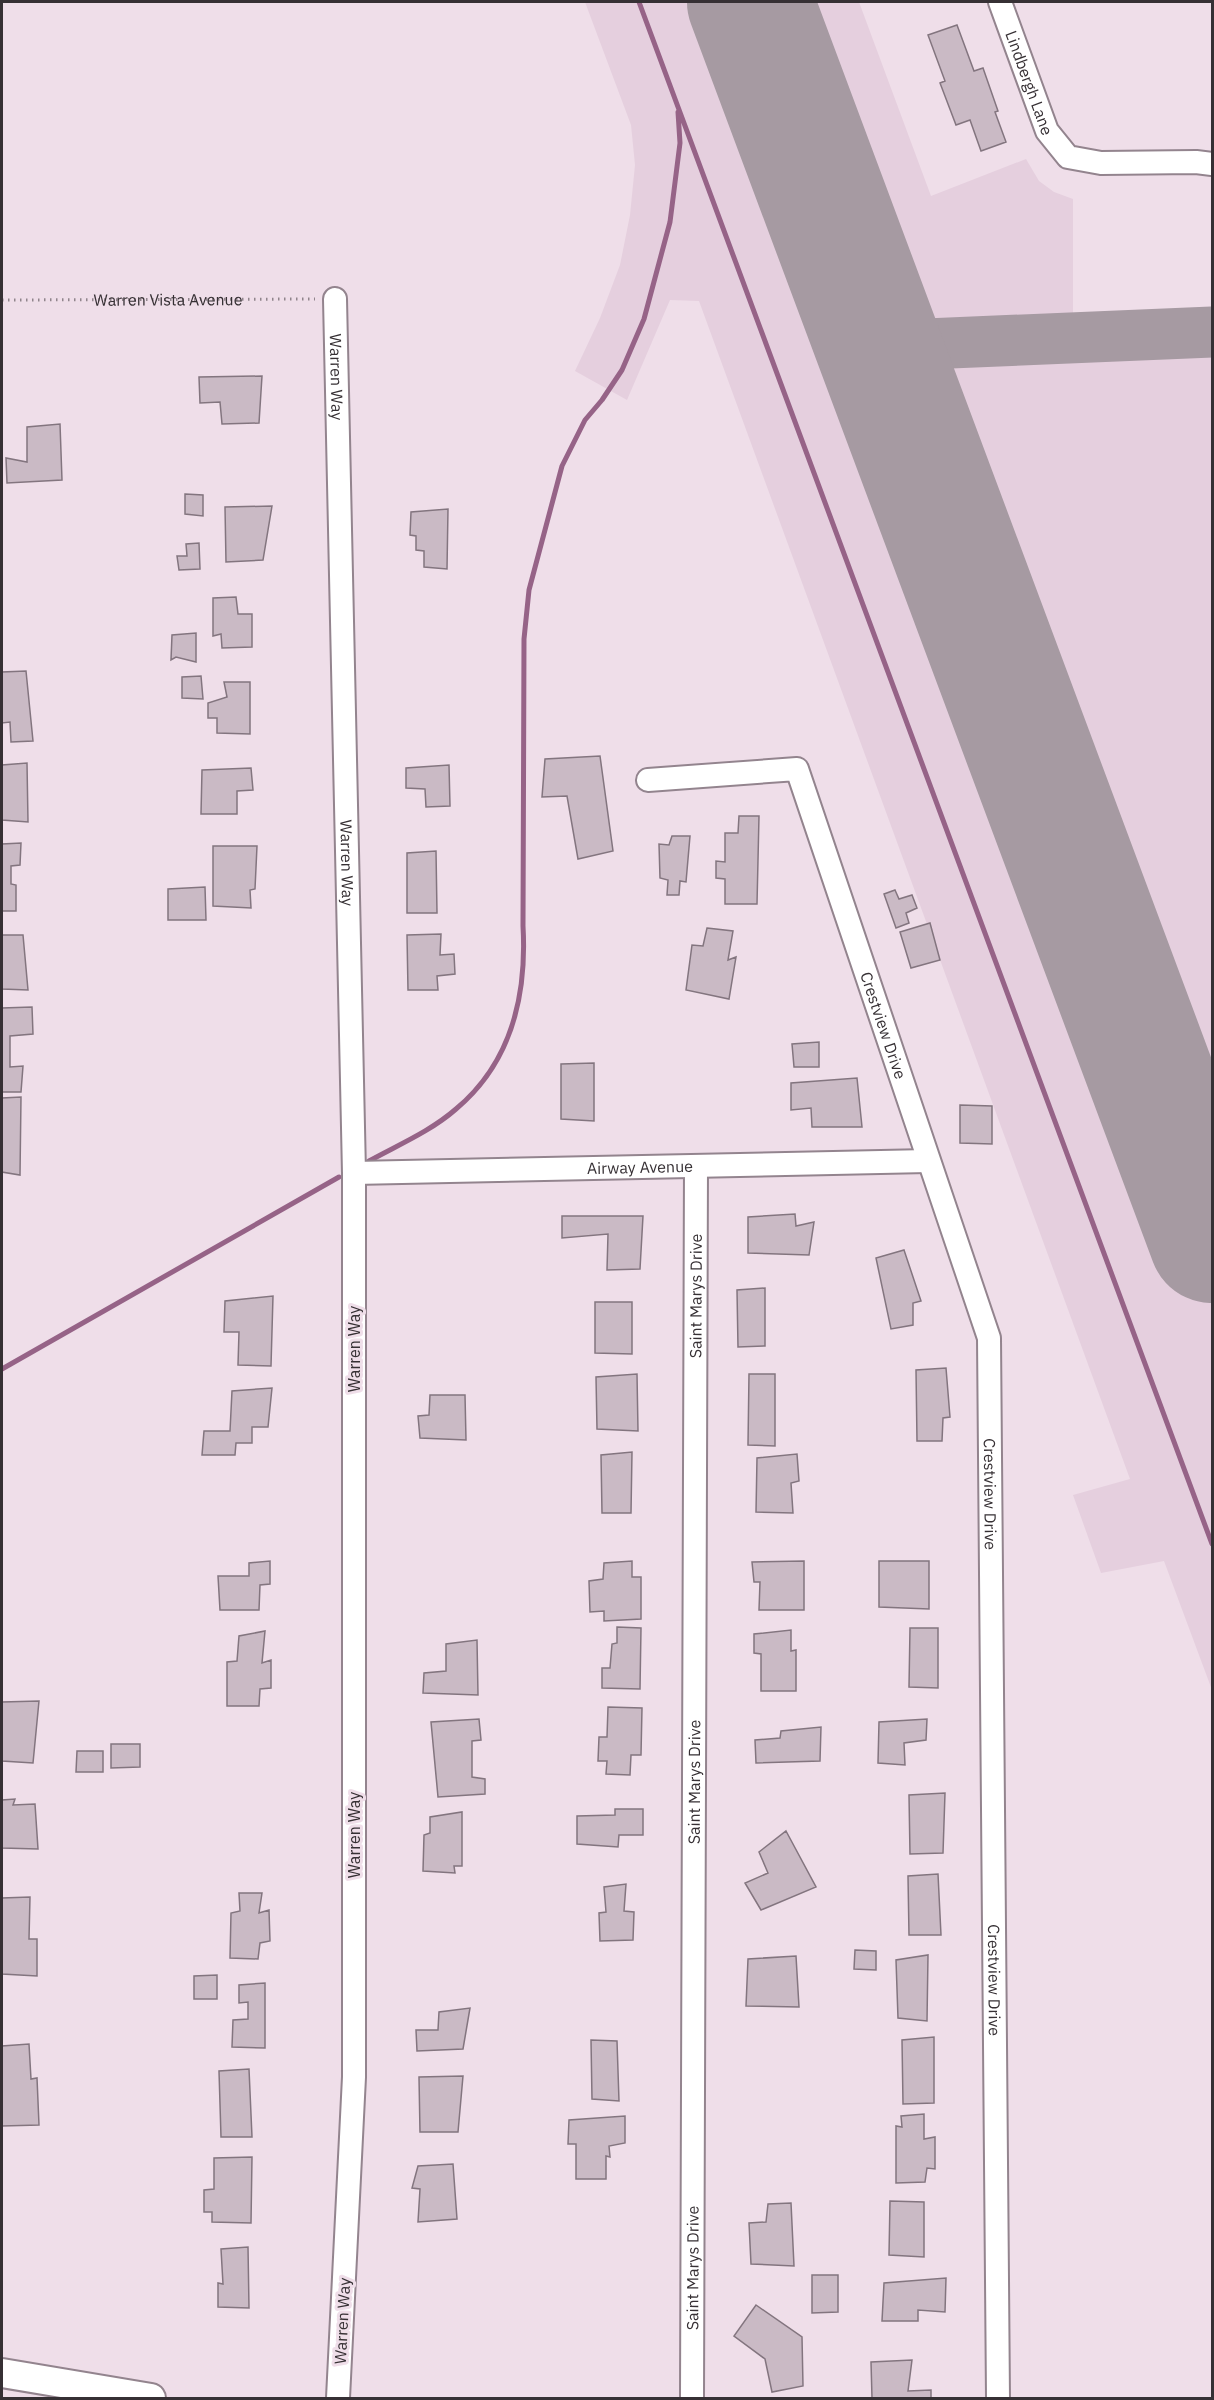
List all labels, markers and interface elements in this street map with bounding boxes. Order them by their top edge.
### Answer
street label: Lindbergh Lane [1001,28,1058,138]
street label: Warren Vista Avenue [94,289,243,310]
street label: Warren Way [326,333,348,420]
street label: Warren Way [336,819,358,906]
street label: Crestview Drive [856,969,911,1082]
street label: Airway Avenue [587,1156,693,1178]
street label: Saint Marys Drive [685,1233,706,1358]
street label: Warren Way [344,1306,364,1392]
street label: Crestview Drive [980,1438,1001,1550]
street label: Saint Marys Drive [684,1719,704,1844]
street label: Warren Way [344,1792,364,1878]
street label: Crestview Drive [984,1924,1005,2036]
street label: Saint Marys Drive [682,2205,703,2330]
street label: Warren Way [330,2277,354,2365]

